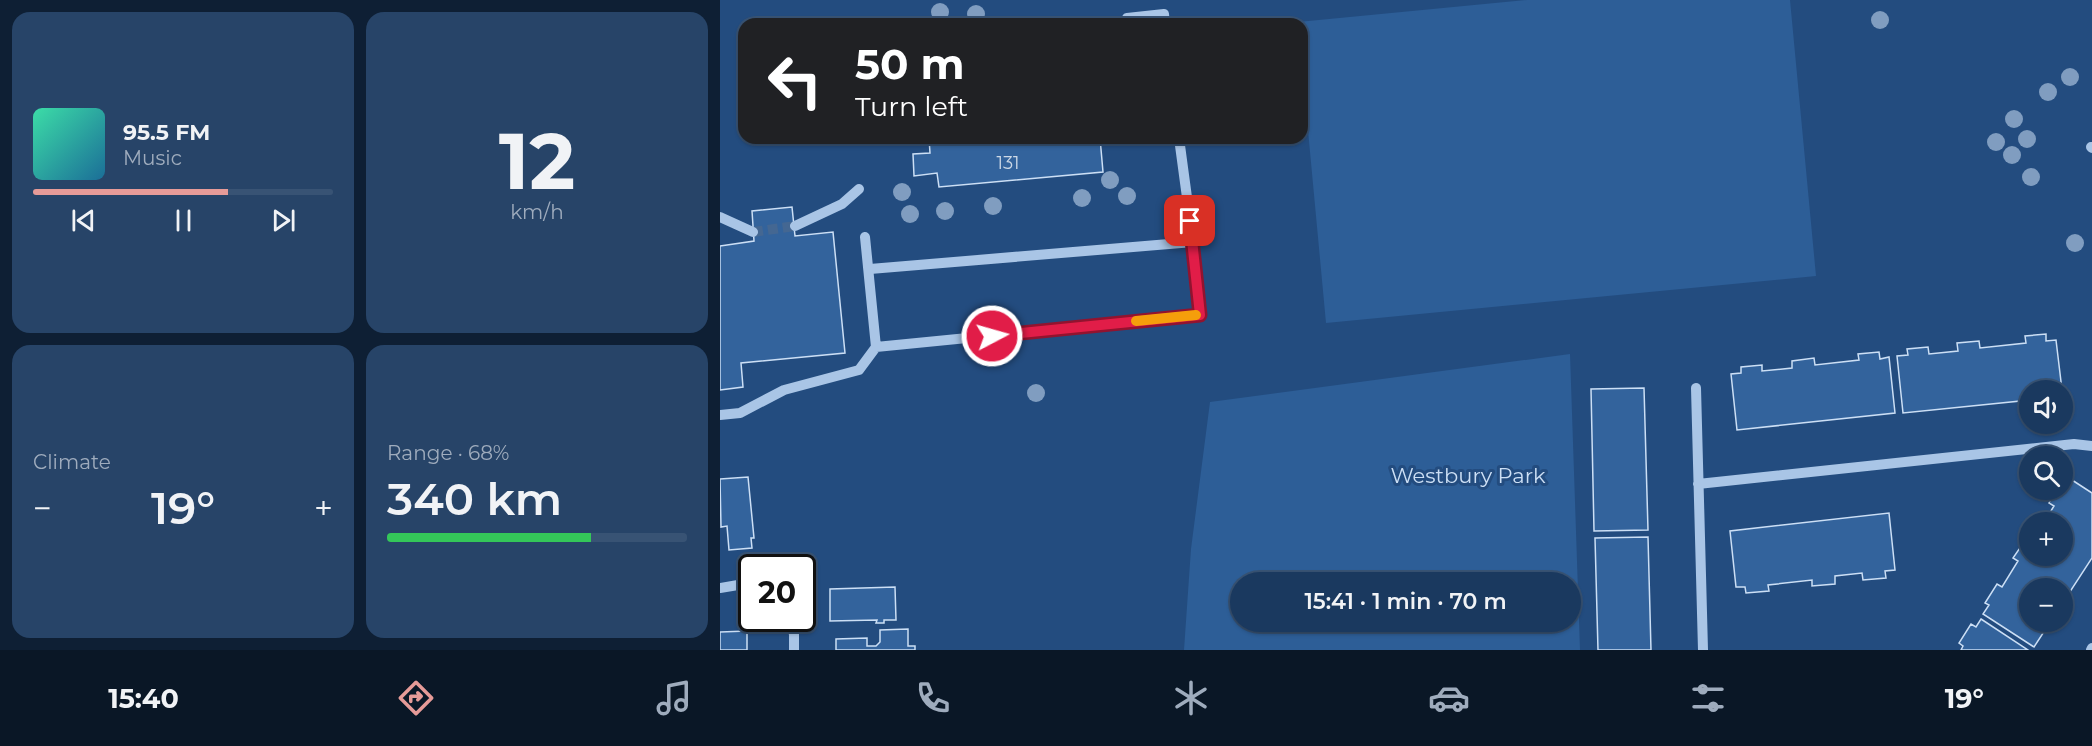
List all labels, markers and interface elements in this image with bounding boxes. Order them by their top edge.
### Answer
text: 50 m [855,38,964,90]
icon: left [756,42,834,120]
text: Turn left [855,90,968,123]
text: 12 [499,113,575,209]
text: 95.5 FM [123,119,210,146]
text: Music [123,146,182,170]
house number: 131 [996,152,1020,174]
pin [1164,195,1215,246]
text: km/h [510,200,564,224]
icon: previous [67,204,100,237]
icon: pause [167,204,200,237]
icon: next [267,204,300,237]
icon: arrive [1173,204,1206,237]
position arrow [960,304,1024,368]
map controls [2019,380,2073,632]
button: sound [2019,380,2073,434]
text: Range · 68% [387,441,509,465]
button: search [2019,446,2073,500]
text: Climate [33,450,111,474]
park label: Westbury Park [1390,463,1546,488]
text: 340 km [387,471,562,526]
text: 19° [151,480,215,535]
text: − [33,488,52,528]
text: + [314,488,333,528]
button: + [2019,512,2073,566]
speed limit sign: 20 [738,554,816,632]
button: − [2019,578,2073,632]
text: 15:41 · 1 min · 70 m [1304,588,1507,615]
icon: directions [395,677,437,719]
icon: music [653,677,695,719]
icon: phone [912,677,954,719]
icon: climate [1170,677,1212,719]
icon: car [1428,677,1470,719]
icon: filters [1687,677,1729,719]
text: 15:40 [108,682,179,715]
text: 19° [1945,682,1984,715]

